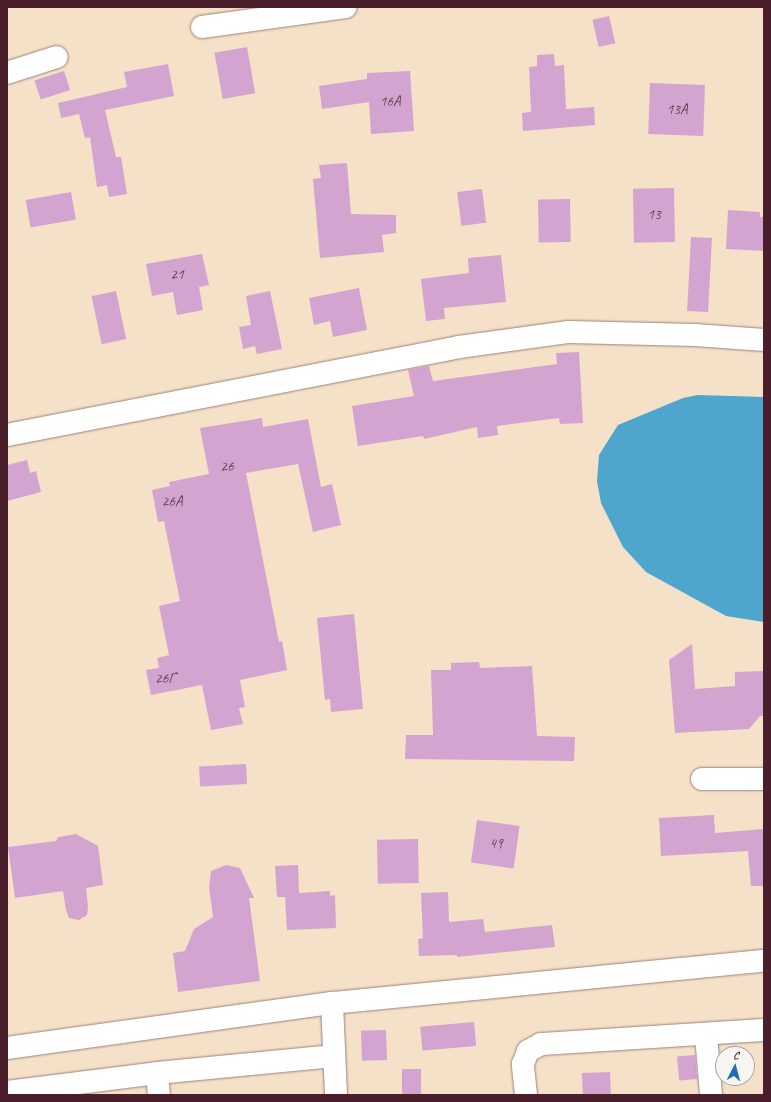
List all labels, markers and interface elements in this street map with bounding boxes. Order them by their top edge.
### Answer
house number: 16А [379,93,401,111]
house number: 13А [666,101,688,119]
house number: 13 [647,206,661,224]
house number: 21 [170,266,184,284]
house number: 26 [220,458,234,476]
house number: 26А [161,493,183,511]
house number: 26Г [155,670,175,688]
house number: 49 [489,835,503,853]
north arrow [715,1046,755,1086]
text: С [733,1048,740,1062]

